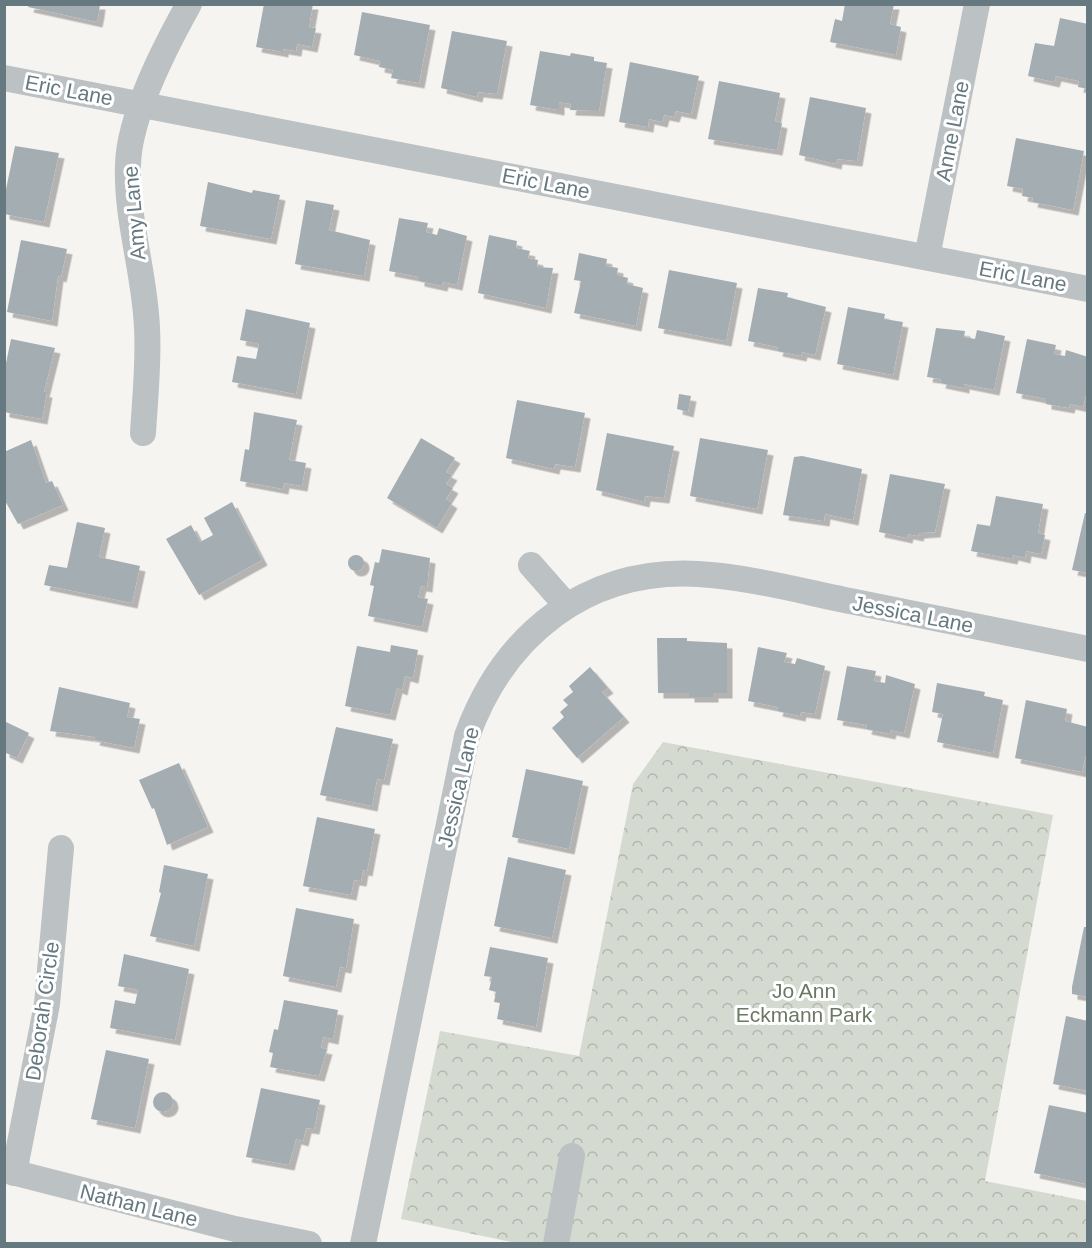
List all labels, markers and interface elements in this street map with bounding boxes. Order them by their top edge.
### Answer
street label: Eric Lane [23,70,115,110]
street label: Anne Lane [931,79,973,183]
street label: Eric Lane [500,163,592,203]
street label: Amy Lane [118,165,150,261]
street label: Eric Lane [977,256,1069,296]
street label: Jessica Lane [851,591,975,637]
street label: Jessica Lane [433,725,483,849]
street label: Deborah Circle [21,940,63,1082]
park label: Jo Ann Eckmann Park [736,979,873,1026]
street label: Nathan Lane [78,1179,200,1231]

